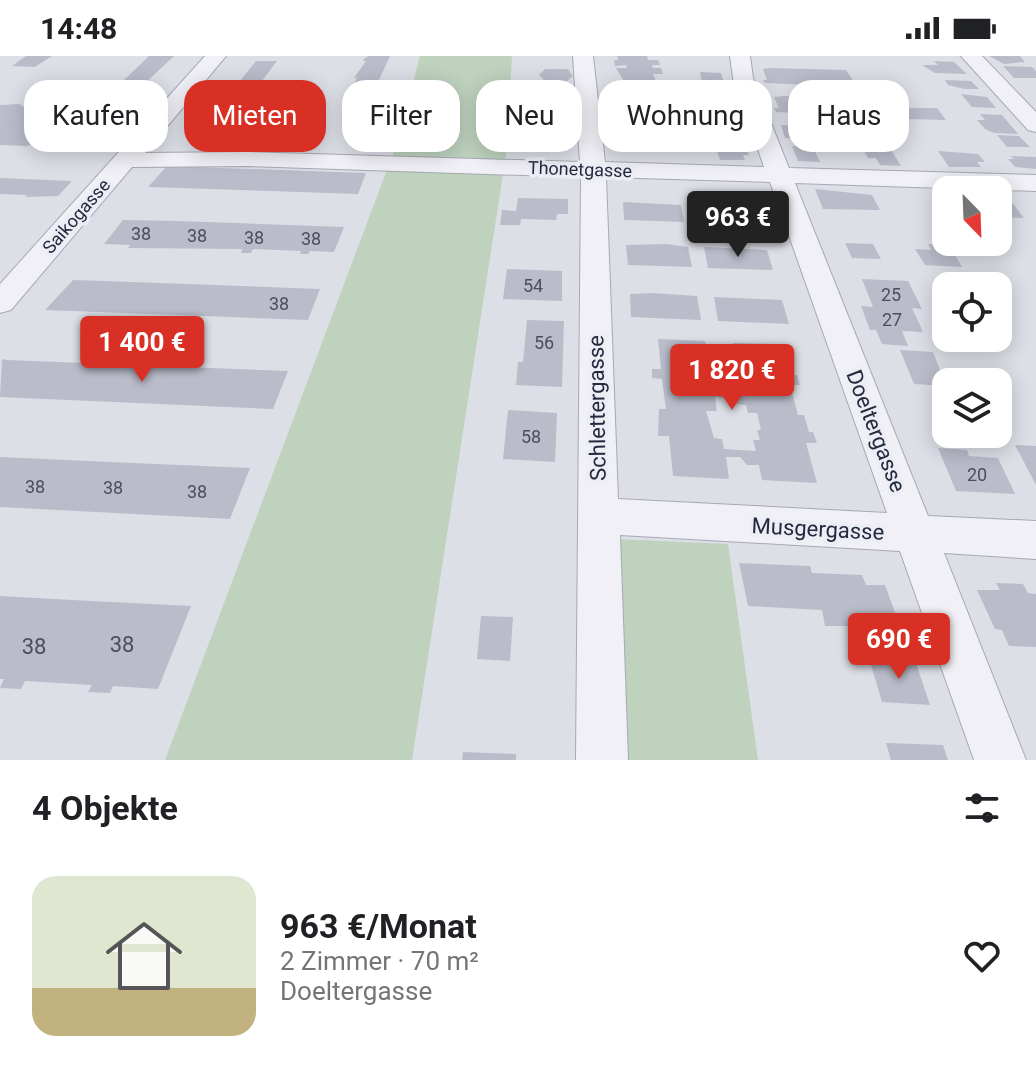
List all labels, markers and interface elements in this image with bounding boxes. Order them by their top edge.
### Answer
text: 14:48 [40,11,117,46]
chip: Kaufen [24,80,168,152]
chip: Mieten [184,80,326,152]
chip: Filter [342,80,460,152]
chip: Neu [476,80,582,152]
chip: Wohnung [598,80,772,152]
chip: Haus [788,80,909,152]
street label: Thonetgasse [528,157,632,181]
street label: Saikogasse [38,174,114,258]
north arrow [932,176,1012,256]
map controls [932,176,1012,448]
pin: 963 € [682,191,794,259]
text: 963 € [705,202,771,232]
house number: 38 [131,223,151,244]
house number: 38 [187,225,207,246]
house number: 38 [244,227,264,248]
house number: 38 [301,228,321,249]
button: locate [932,272,1012,352]
house number: 54 [523,275,543,296]
house number: 25 [881,284,901,305]
house number: 38 [269,293,289,314]
house number: 27 [882,309,902,330]
pin: 1 400 € [68,316,216,384]
text: 1 400 € [98,327,186,357]
house number: 56 [534,332,554,353]
street label: Schlettergasse [583,335,611,481]
pin: 1 820 € [658,344,806,412]
text: 1 820 € [688,355,776,385]
street label: Doeltergasse [841,366,911,496]
button: layers [932,368,1012,448]
house number: 58 [521,426,541,447]
house number: 20 [967,464,987,485]
house number: 38 [25,476,45,497]
house number: 38 [103,477,123,498]
house number: 38 [187,481,207,502]
street label: Musgergasse [751,513,885,545]
pin: 690 € [843,613,955,681]
text: 690 € [866,624,932,654]
house number: 38 [110,632,134,657]
house number: 38 [22,634,46,659]
icon: filters [960,786,1004,830]
text: 4 Objekte [32,788,178,828]
text: 963 €/Monat [280,906,477,946]
icon: home [96,908,192,1004]
icon: heart [960,934,1004,978]
text: 2 Zimmer · 70 m² [280,946,479,976]
text: Doeltergasse [280,976,432,1006]

